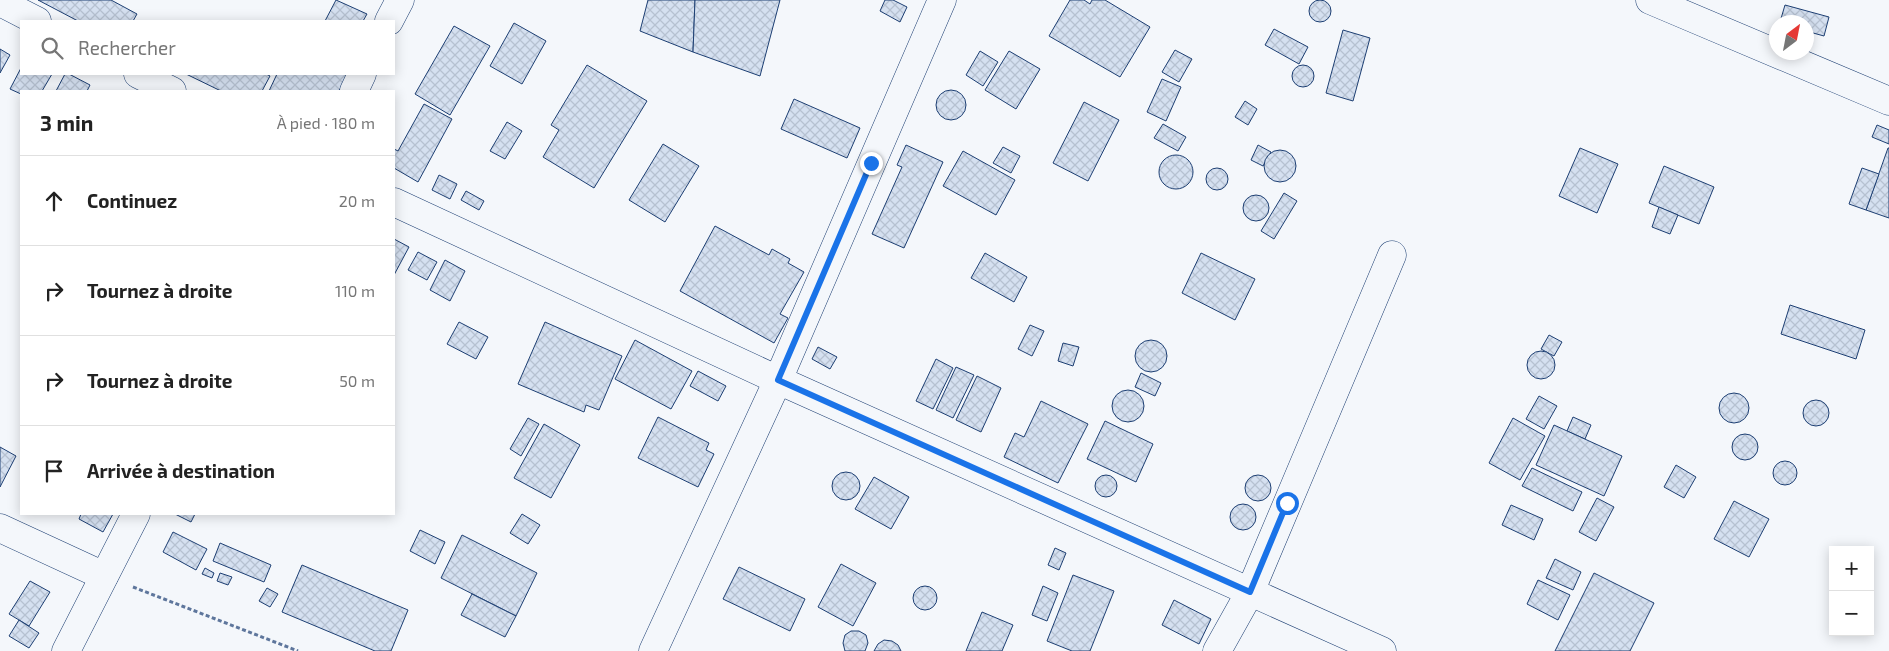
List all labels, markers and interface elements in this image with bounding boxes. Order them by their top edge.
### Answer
north arrow [1769,15,1814,60]
search box [20,20,395,75]
icon: search [38,34,66,62]
text: Rechercher [78,36,176,59]
text: 3 min [40,110,93,135]
text: À pied · 180 m [277,113,375,132]
route end [860,152,883,175]
icon: ahead [40,187,68,215]
text: Continuez [87,189,177,212]
text: 20 m [339,191,375,210]
icon: right [40,277,68,305]
text: Tournez à droite [87,279,233,302]
text: 110 m [335,281,375,300]
icon: right [40,367,68,395]
text: Tournez à droite [87,369,233,392]
text: 50 m [339,371,375,390]
icon: arrive [40,457,68,485]
text: Arrivée à destination [87,459,275,482]
route start [1276,492,1299,515]
map controls [1829,546,1874,636]
button: + [1829,546,1874,591]
button: − [1829,591,1874,636]

